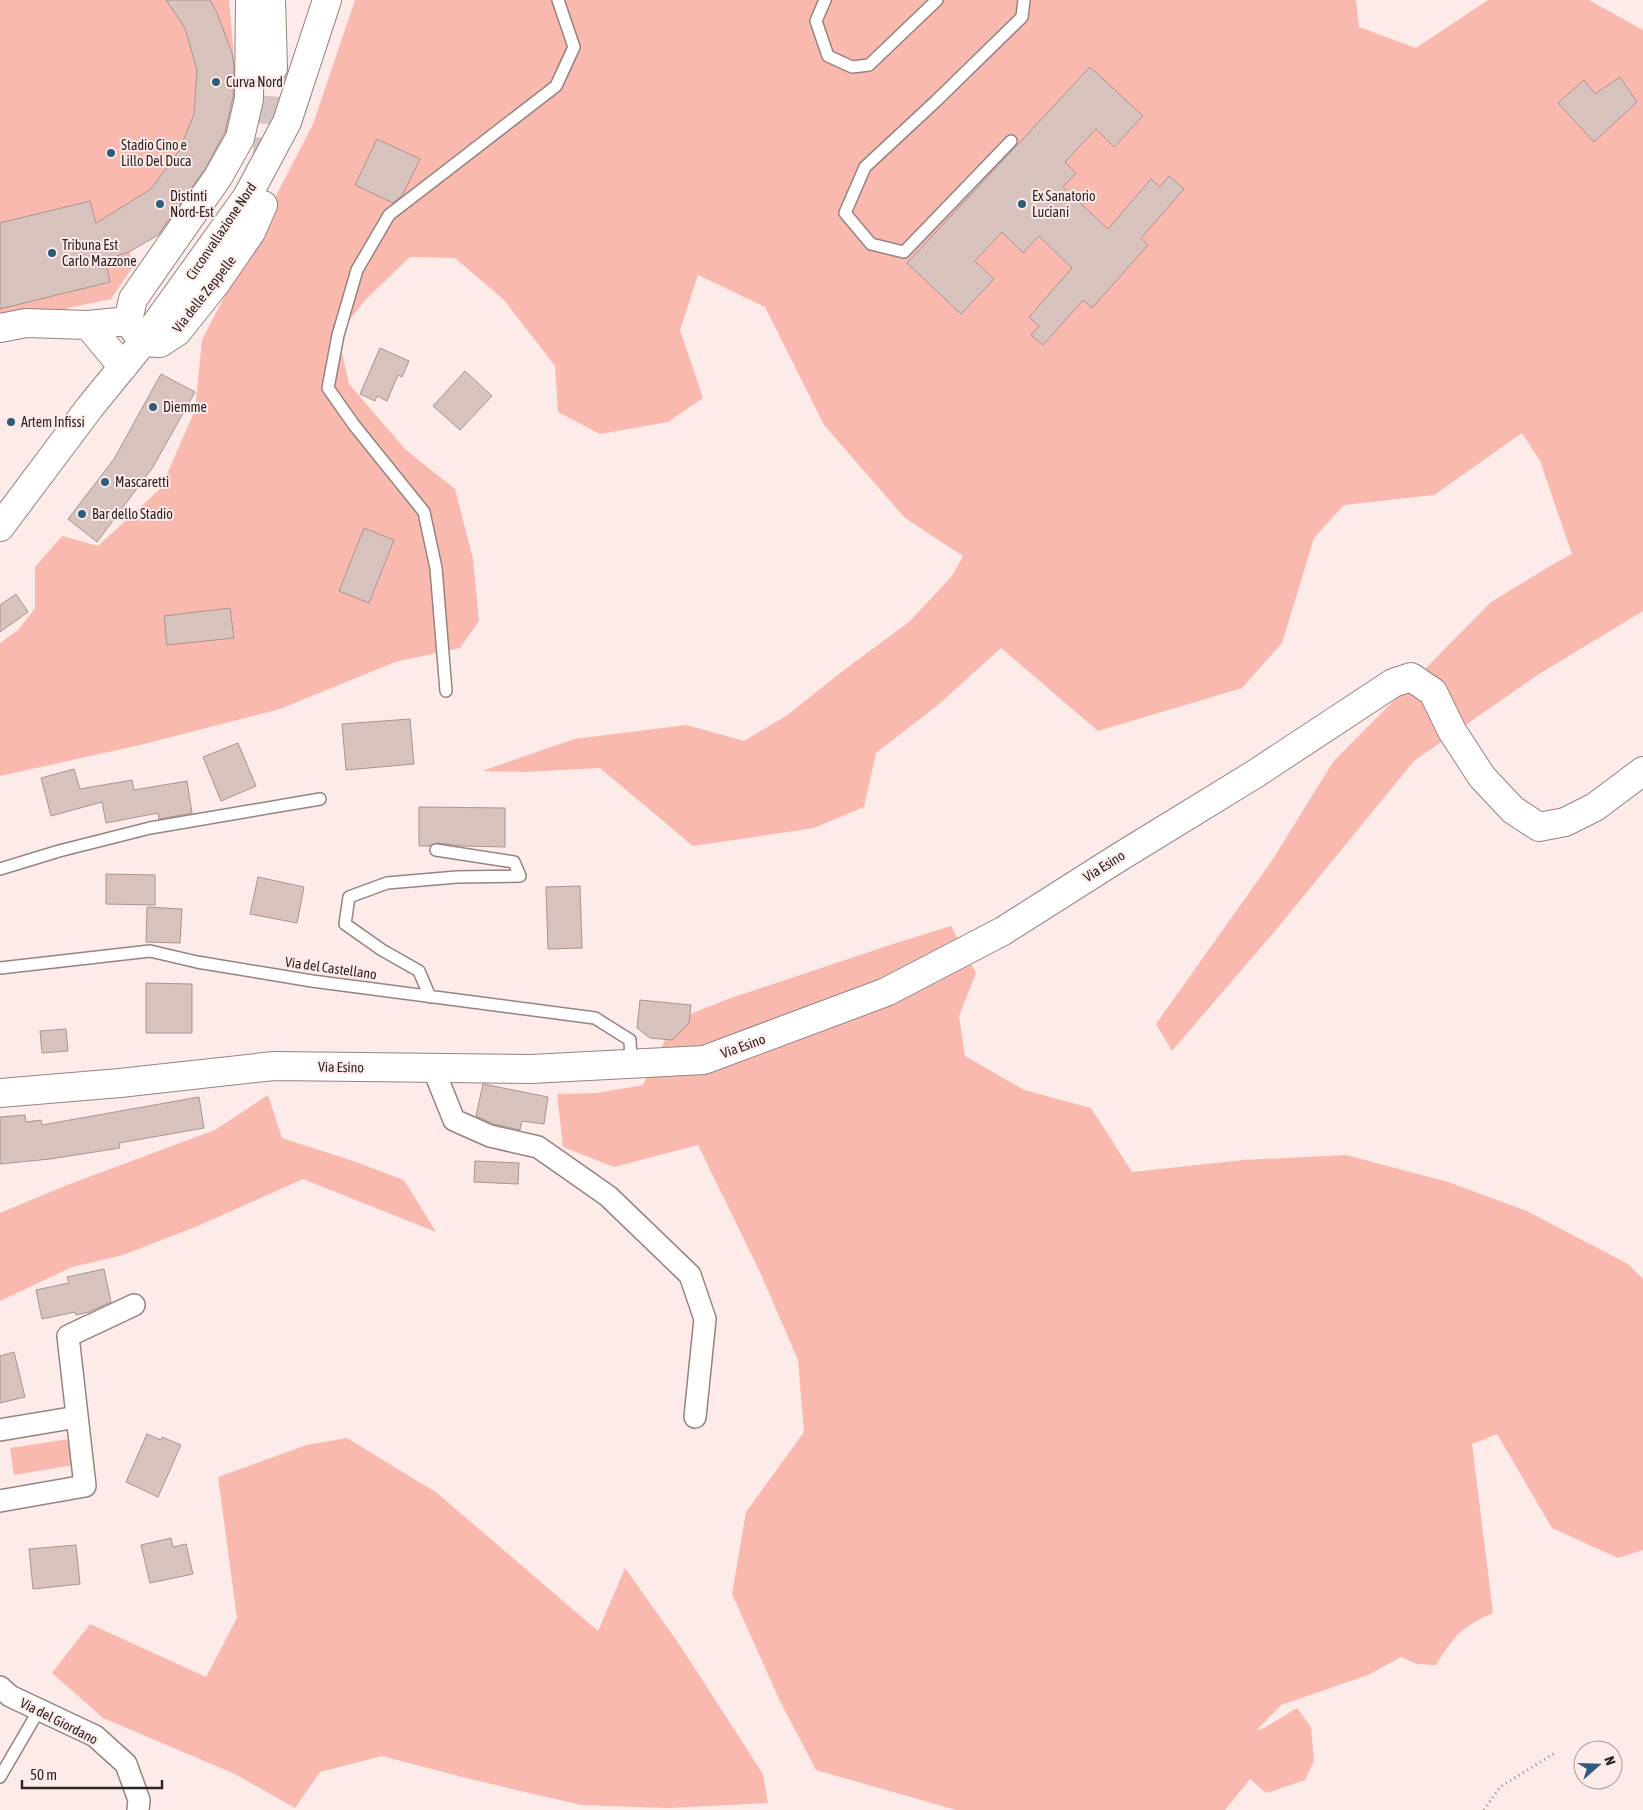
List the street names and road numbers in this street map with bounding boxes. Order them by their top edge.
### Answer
street label: Circonvallazione Nord [183,179,259,283]
street label: Via delle Zeppelle [169,252,239,336]
street label: Via Esino [1080,847,1128,885]
street label: Via del Castellano [284,954,378,982]
street label: Via Esino [719,1031,767,1061]
street label: Via Esino [318,1059,364,1075]
street label: Via del Giordano [18,1695,100,1747]

